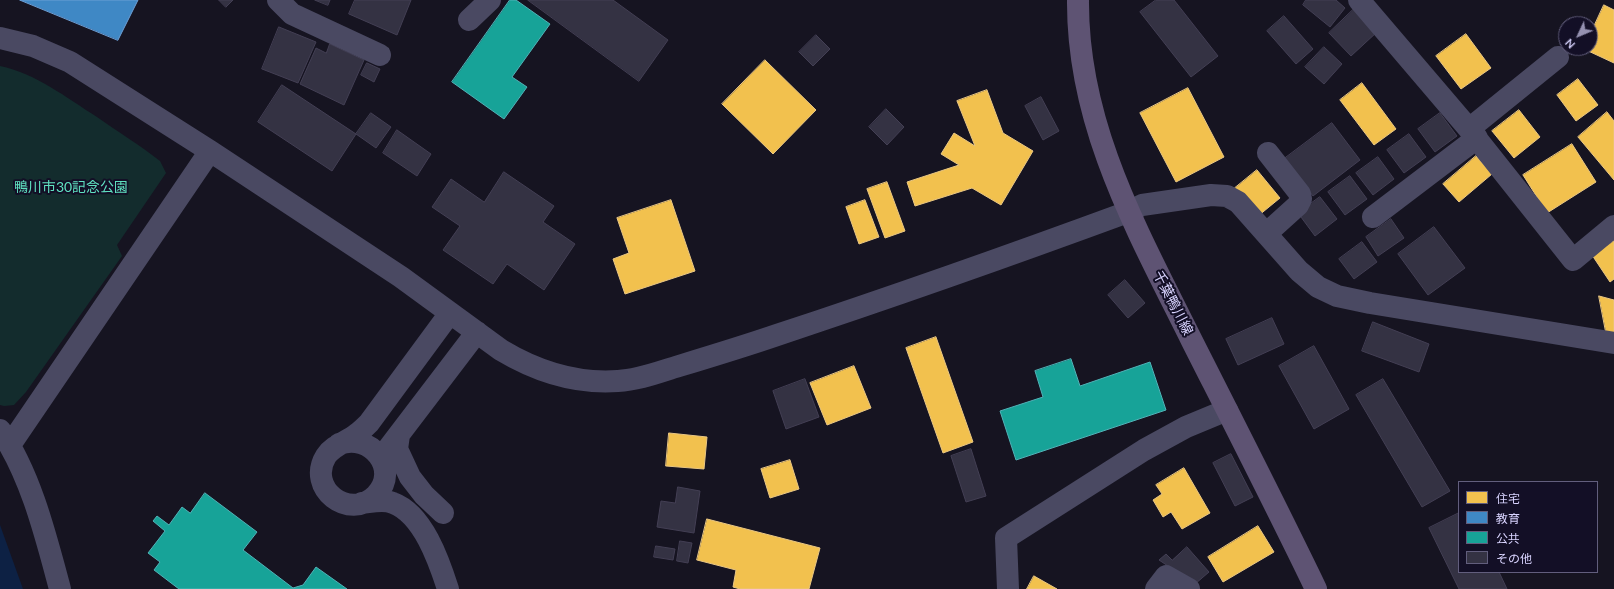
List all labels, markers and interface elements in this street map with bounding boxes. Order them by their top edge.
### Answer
north arrow [1558,16,1598,56]
text: N [1562,36,1577,52]
park label: 鴨川市30記念公園 [14,179,128,195]
street label: 千葉鴨川線 [1150,268,1196,338]
legend [1458,481,1598,573]
text: 住宅 [1496,491,1520,506]
text: 教育 [1496,511,1520,526]
text: 公共 [1496,531,1520,546]
text: その他 [1496,551,1532,566]

